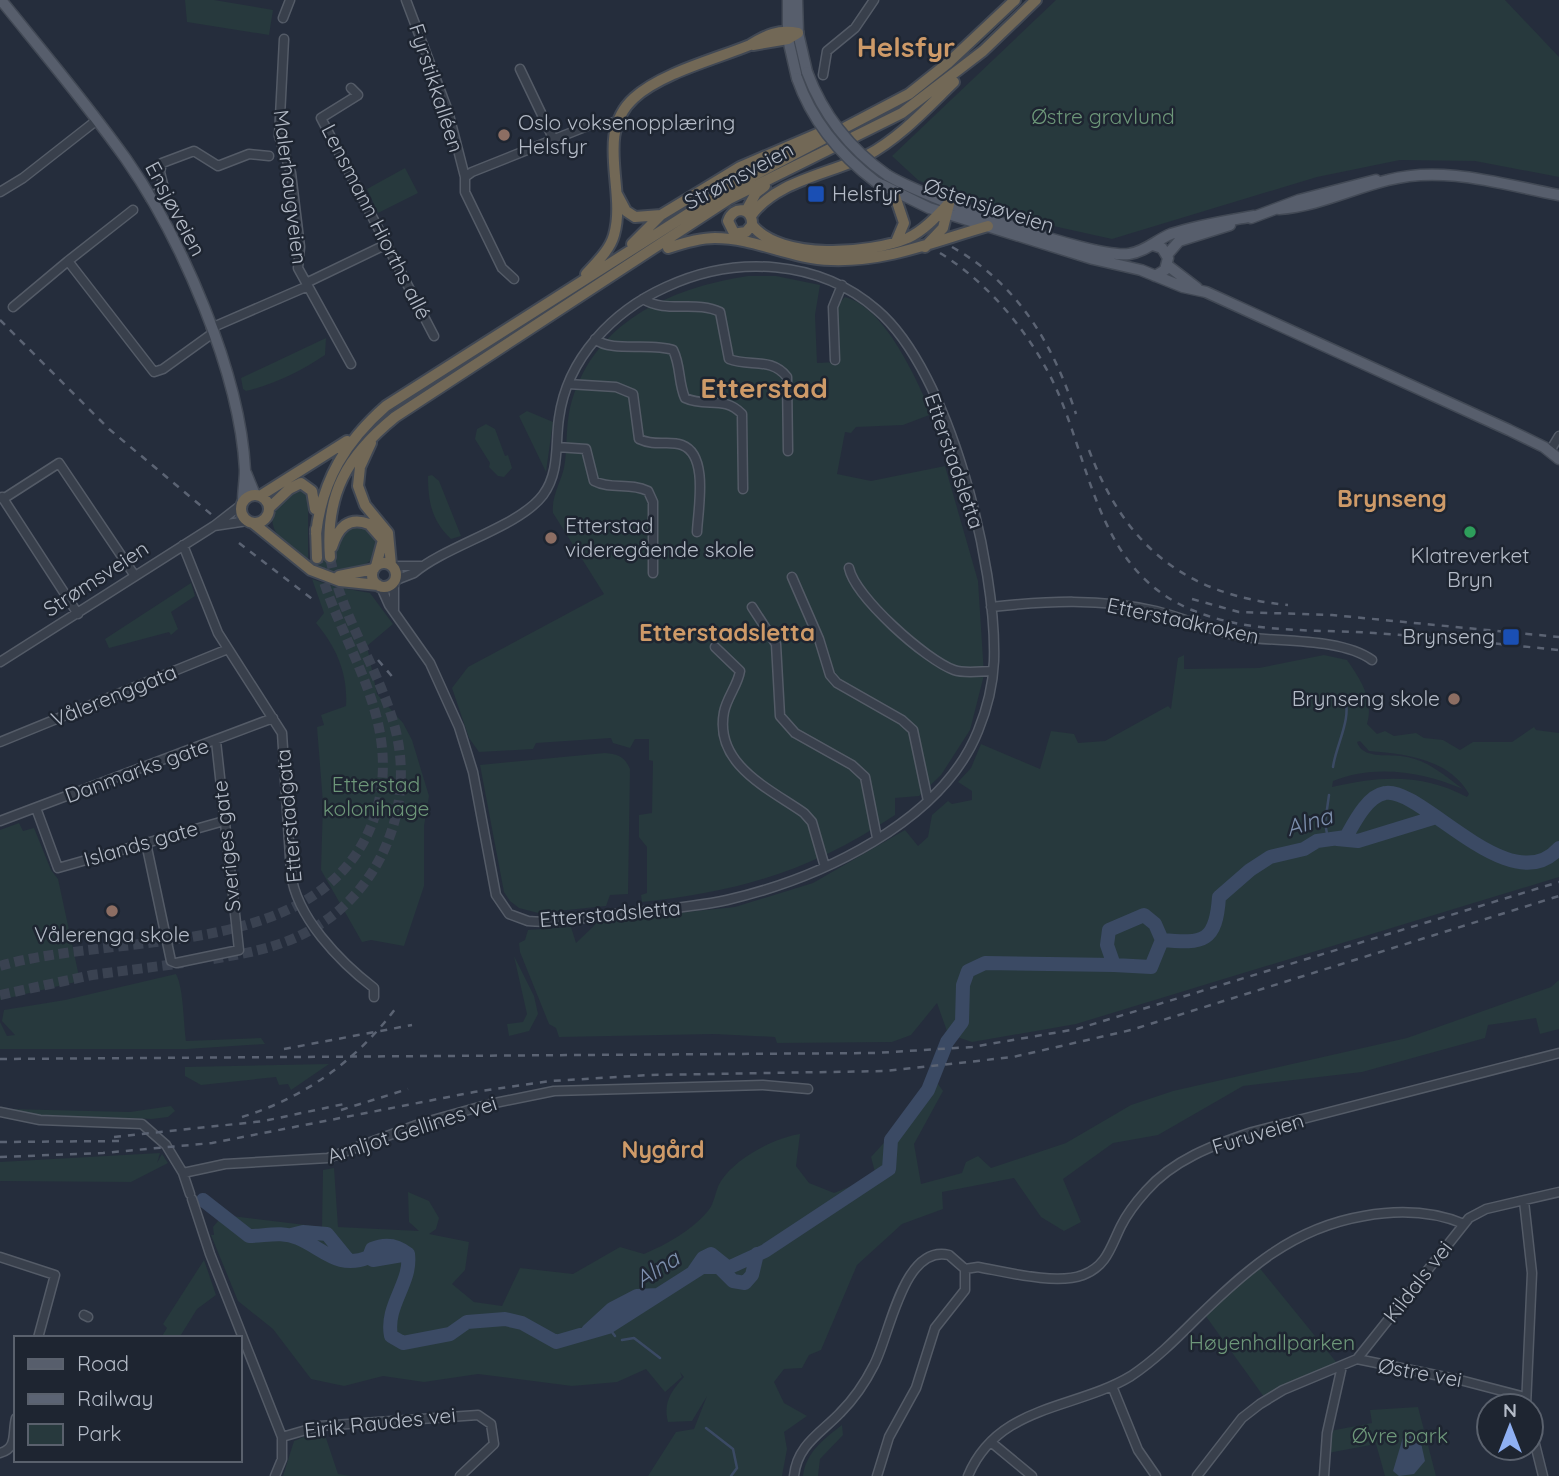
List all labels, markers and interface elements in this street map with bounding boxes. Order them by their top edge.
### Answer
street label: Fyrstikkalléen [404,20,470,155]
district label: Helsfyr [857,29,955,64]
park label: Østre gravlund [1031,103,1175,129]
street label: Malerhaugveien [269,108,313,266]
place label: Oslo voksenopplæring Helsfyr [518,109,735,159]
street label: Lensmann Hiorths allé [316,119,437,324]
marker: Oslo voksenopplæring Helsfyr [496,127,512,143]
street label: Strømsveien [679,135,798,215]
street label: Ensjøveien [140,157,212,260]
street label: Østensjøveien [921,172,1058,238]
place label: Helsfyr [832,180,901,206]
marker: Helsfyr [806,184,826,204]
district label: Etterstad [700,370,828,405]
street label: Etterstadsletta [920,389,990,532]
district label: Brynseng [1337,483,1447,513]
place label: Etterstad videregående skole [565,512,754,562]
marker: Klatreverket Bryn [1462,524,1478,540]
marker: Etterstad videregående skole [543,530,559,546]
street label: Strømsveien [38,535,153,622]
place label: Klatreverket Bryn [1411,542,1529,592]
street label: Etterstadkroken [1105,591,1262,649]
district label: Etterstadsletta [639,617,815,647]
place label: Brynseng [1402,623,1495,649]
marker: Brynseng [1501,627,1521,647]
street label: Vålerenggata [47,658,180,732]
place label: Brynseng skole [1292,685,1440,711]
marker: Brynseng skole [1446,691,1462,707]
street label: Danmarks gate [61,732,212,808]
street label: Etterstadgata [269,748,307,884]
park label: Etterstad kolonihage [323,771,429,821]
street label: Sveriges gate [206,779,246,913]
water label: Alna [1282,800,1337,842]
street label: Islands gate [81,814,201,872]
street label: Etterstadsletta [538,894,682,932]
marker: Vålerenga skole [104,903,120,919]
place label: Vålerenga skole [34,921,190,947]
street label: Arnljot Gellines vei [323,1089,500,1169]
street label: Furuveien [1209,1107,1307,1159]
district label: Nygård [622,1135,704,1164]
street label: Kildals vei [1377,1235,1457,1327]
water label: Alna [629,1243,685,1294]
park label: Høyenhallparken [1189,1329,1355,1355]
legend [14,1336,242,1462]
text: Road [77,1350,129,1376]
street label: Østre vei [1376,1352,1464,1392]
text: Railway [77,1385,153,1411]
north arrow [1475,1392,1545,1462]
text: N [1503,1398,1517,1422]
street label: Eirik Raudes vei [303,1401,457,1443]
text: Park [77,1420,121,1446]
park label: Øvre park [1352,1422,1448,1448]

